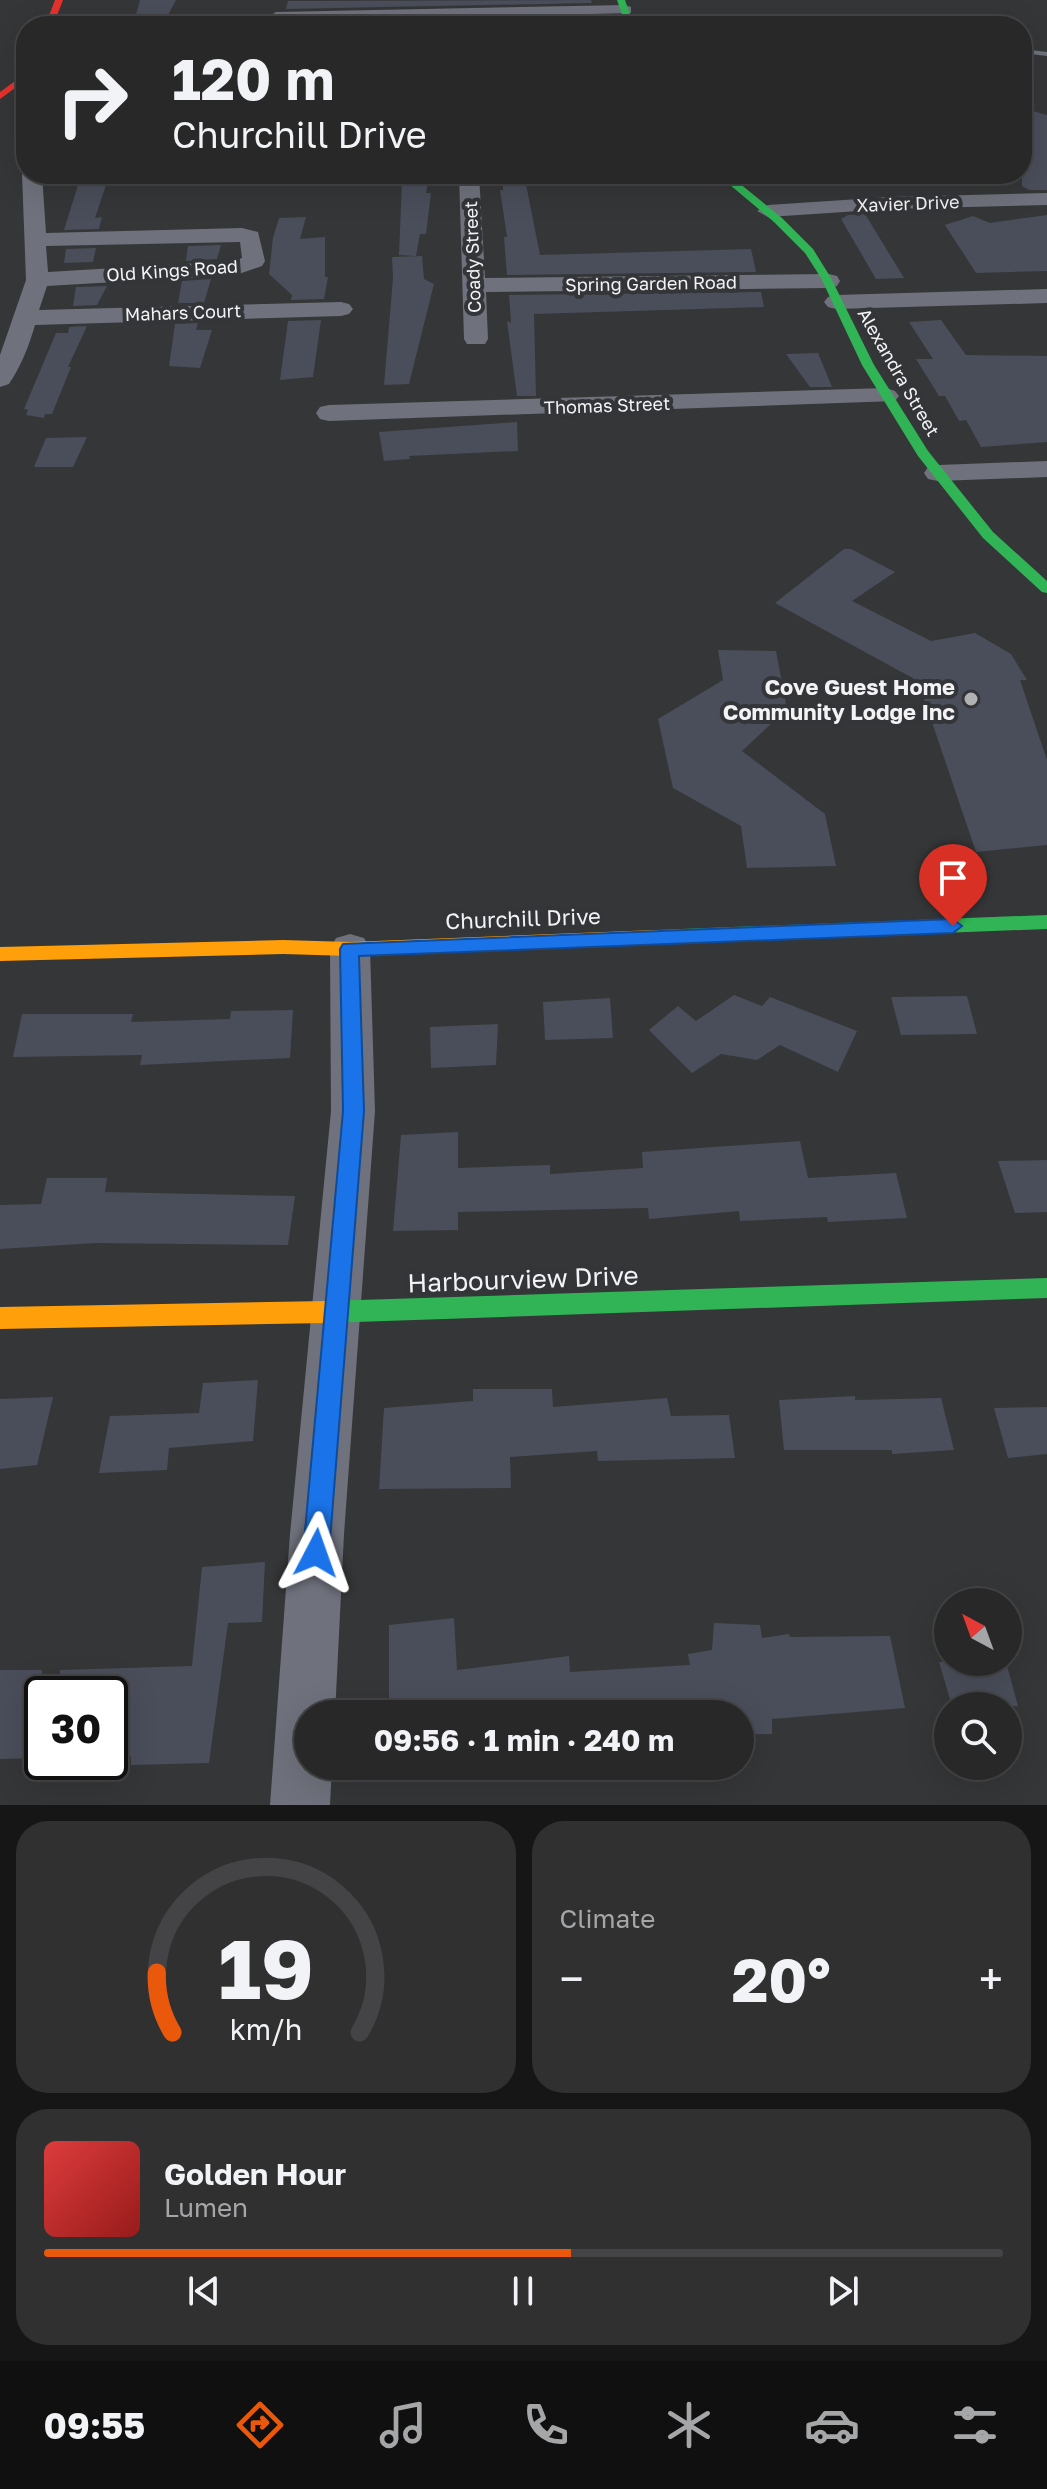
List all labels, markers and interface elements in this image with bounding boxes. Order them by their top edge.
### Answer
text: 120 m [172,45,334,112]
icon: right [40,48,144,152]
text: Churchill Drive [172,113,427,156]
street label: Xavier Drive [856,190,960,216]
street label: Coady Street [459,201,485,313]
street label: Old Kings Road [105,254,239,286]
street label: Spring Garden Road [565,271,737,295]
street label: Mahars Court [124,299,242,325]
street label: Alexandra Street [853,304,945,440]
street label: Thomas Street [543,392,671,418]
place label: Cove Guest Home Community Lodge Inc [723,673,955,725]
marker: Cove Guest Home Community Lodge Inc [962,690,980,708]
pin [919,844,987,926]
icon: arrive [931,856,975,900]
street label: Churchill Drive [445,902,601,934]
street label: Harbourview Drive [407,1259,639,1299]
position arrow [274,1511,358,1595]
north arrow [934,1588,1022,1676]
map controls [934,1588,1022,1780]
speed limit sign: 30 [24,1676,128,1780]
button: search [934,1692,1022,1780]
text: 09:56 · 1 min · 240 m [374,1722,674,1758]
text: Climate [560,1903,655,1934]
text: 19 [218,1917,314,2017]
text: 20° [732,1943,831,2015]
text: − [560,1952,584,2005]
text: + [979,1952,1003,2005]
text: km/h [229,2012,302,2046]
text: Golden Hour [164,2156,346,2192]
text: Lumen [164,2192,248,2223]
icon: previous [182,2269,226,2313]
icon: pause [501,2269,545,2313]
icon: next [821,2269,865,2313]
icon: directions [232,2397,288,2453]
icon: music [375,2397,431,2453]
icon: phone [518,2397,574,2453]
icon: climate [661,2397,717,2453]
icon: car [804,2397,860,2453]
icon: filters [947,2397,1003,2453]
text: 09:55 [44,2404,145,2447]

